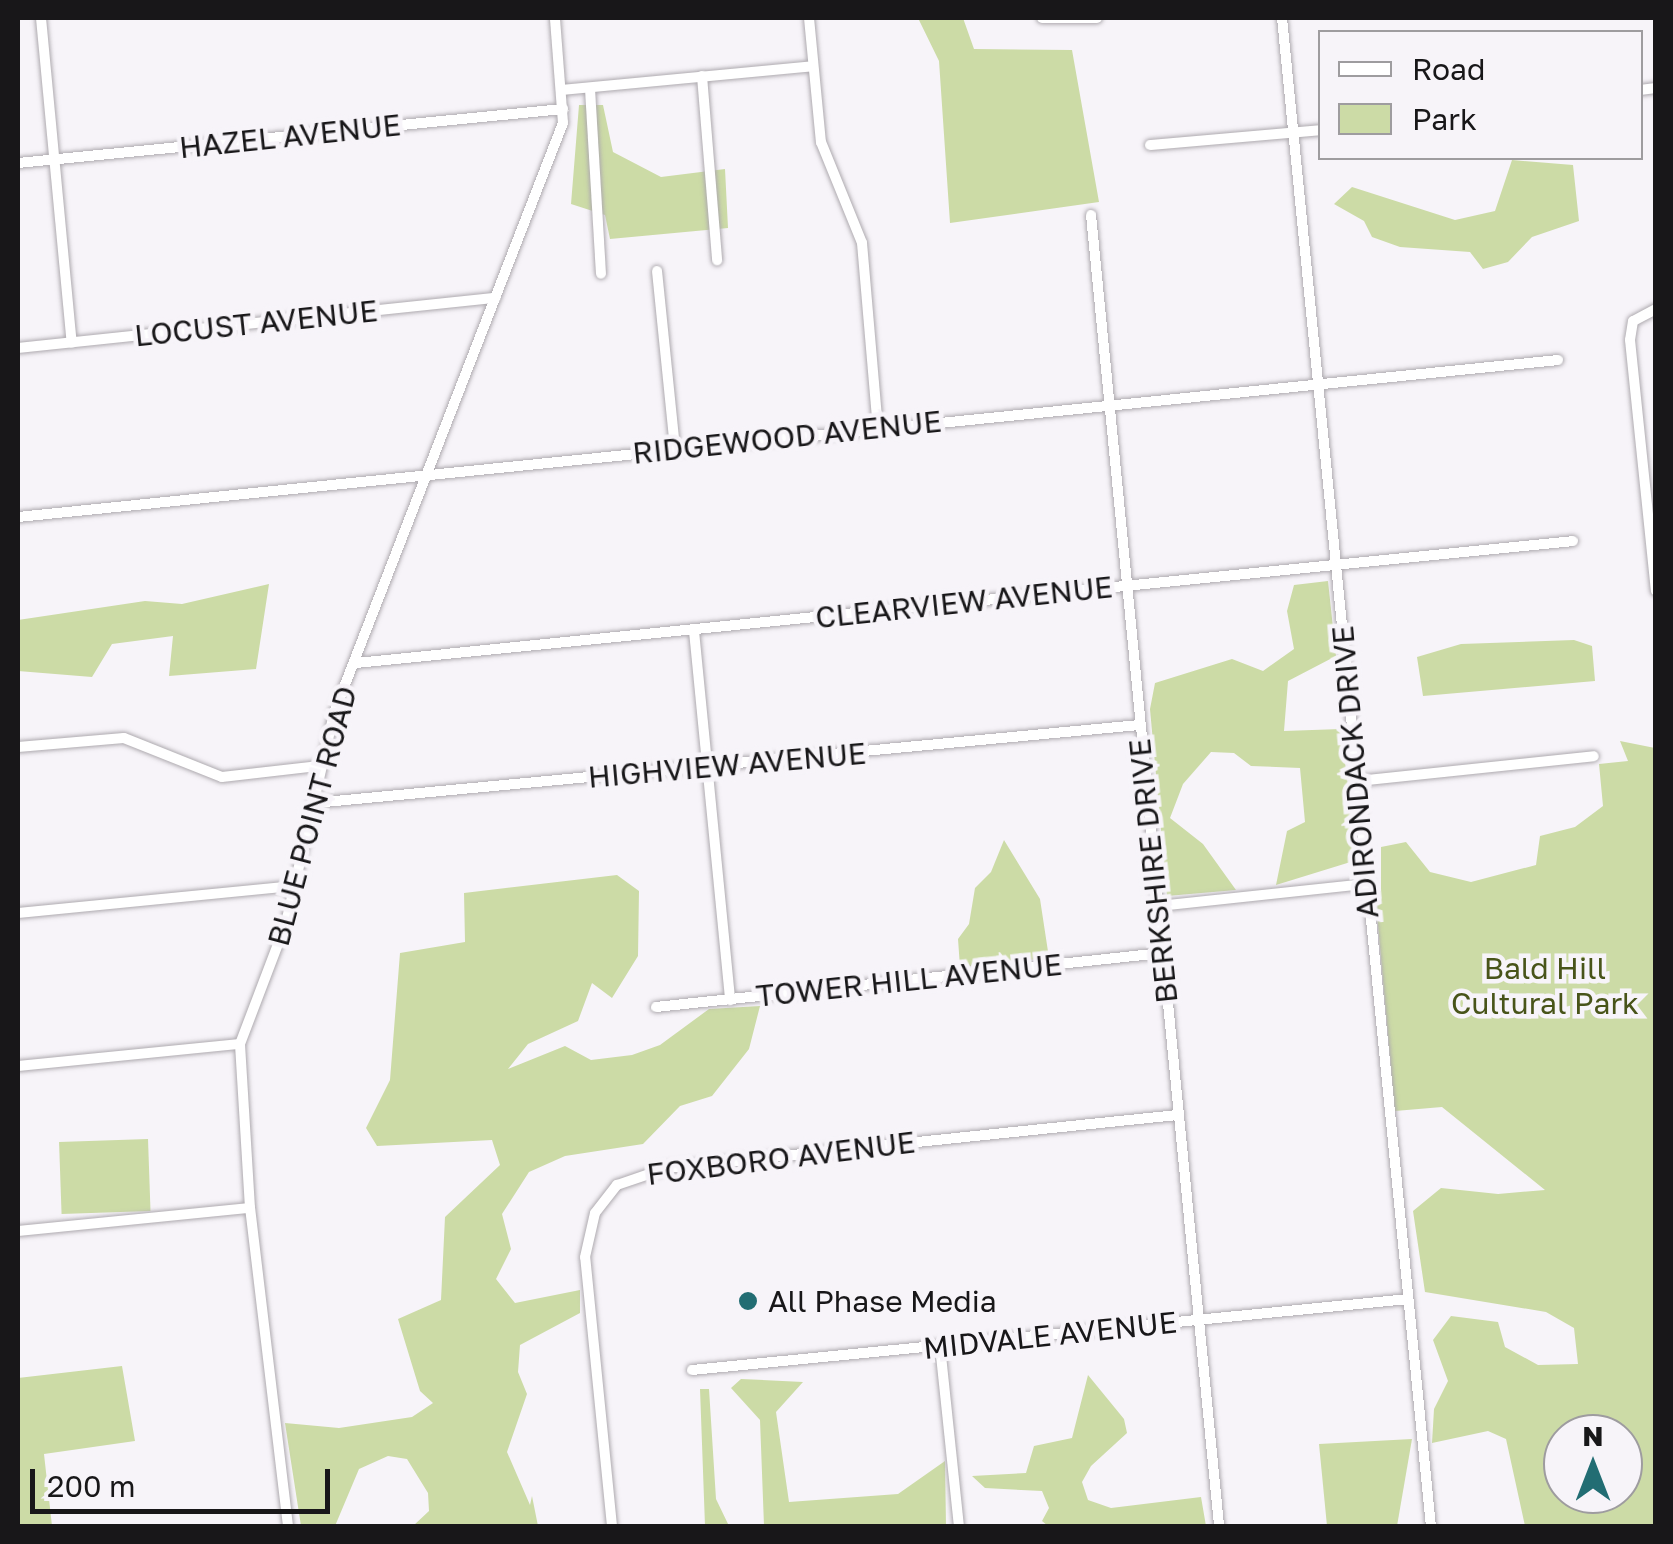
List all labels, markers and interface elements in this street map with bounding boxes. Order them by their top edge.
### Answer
legend [1318,30,1643,160]
text: Road [1412,51,1486,87]
text: Park [1412,101,1477,137]
street label: HAZEL AVENUE [177,106,403,166]
street label: LOCUST AVENUE [133,292,379,354]
street label: RIDGEWOOD AVENUE [631,403,943,471]
street label: CLEARVIEW AVENUE [814,568,1114,636]
street label: ADIRONDACK DRIVE [1324,624,1386,920]
street label: BLUE POINT ROAD [260,682,364,950]
street label: HIGHVIEW AVENUE [586,735,868,795]
street label: BERKSHIRE DRIVE [1121,737,1185,1005]
street label: TOWER HILL AVENUE [754,946,1064,1014]
park label: Bald Hill Cultural Park [1451,950,1639,1020]
street label: FOXBORO AVENUE [645,1124,917,1192]
place label: All Phase Media [768,1283,997,1319]
marker: All Phase Media [737,1290,759,1312]
street label: MIDVALE AVENUE [921,1304,1179,1366]
north arrow [1543,1414,1643,1514]
text: N [1582,1419,1604,1452]
scale bar [35,1449,335,1511]
text: 200 m [47,1468,136,1504]

